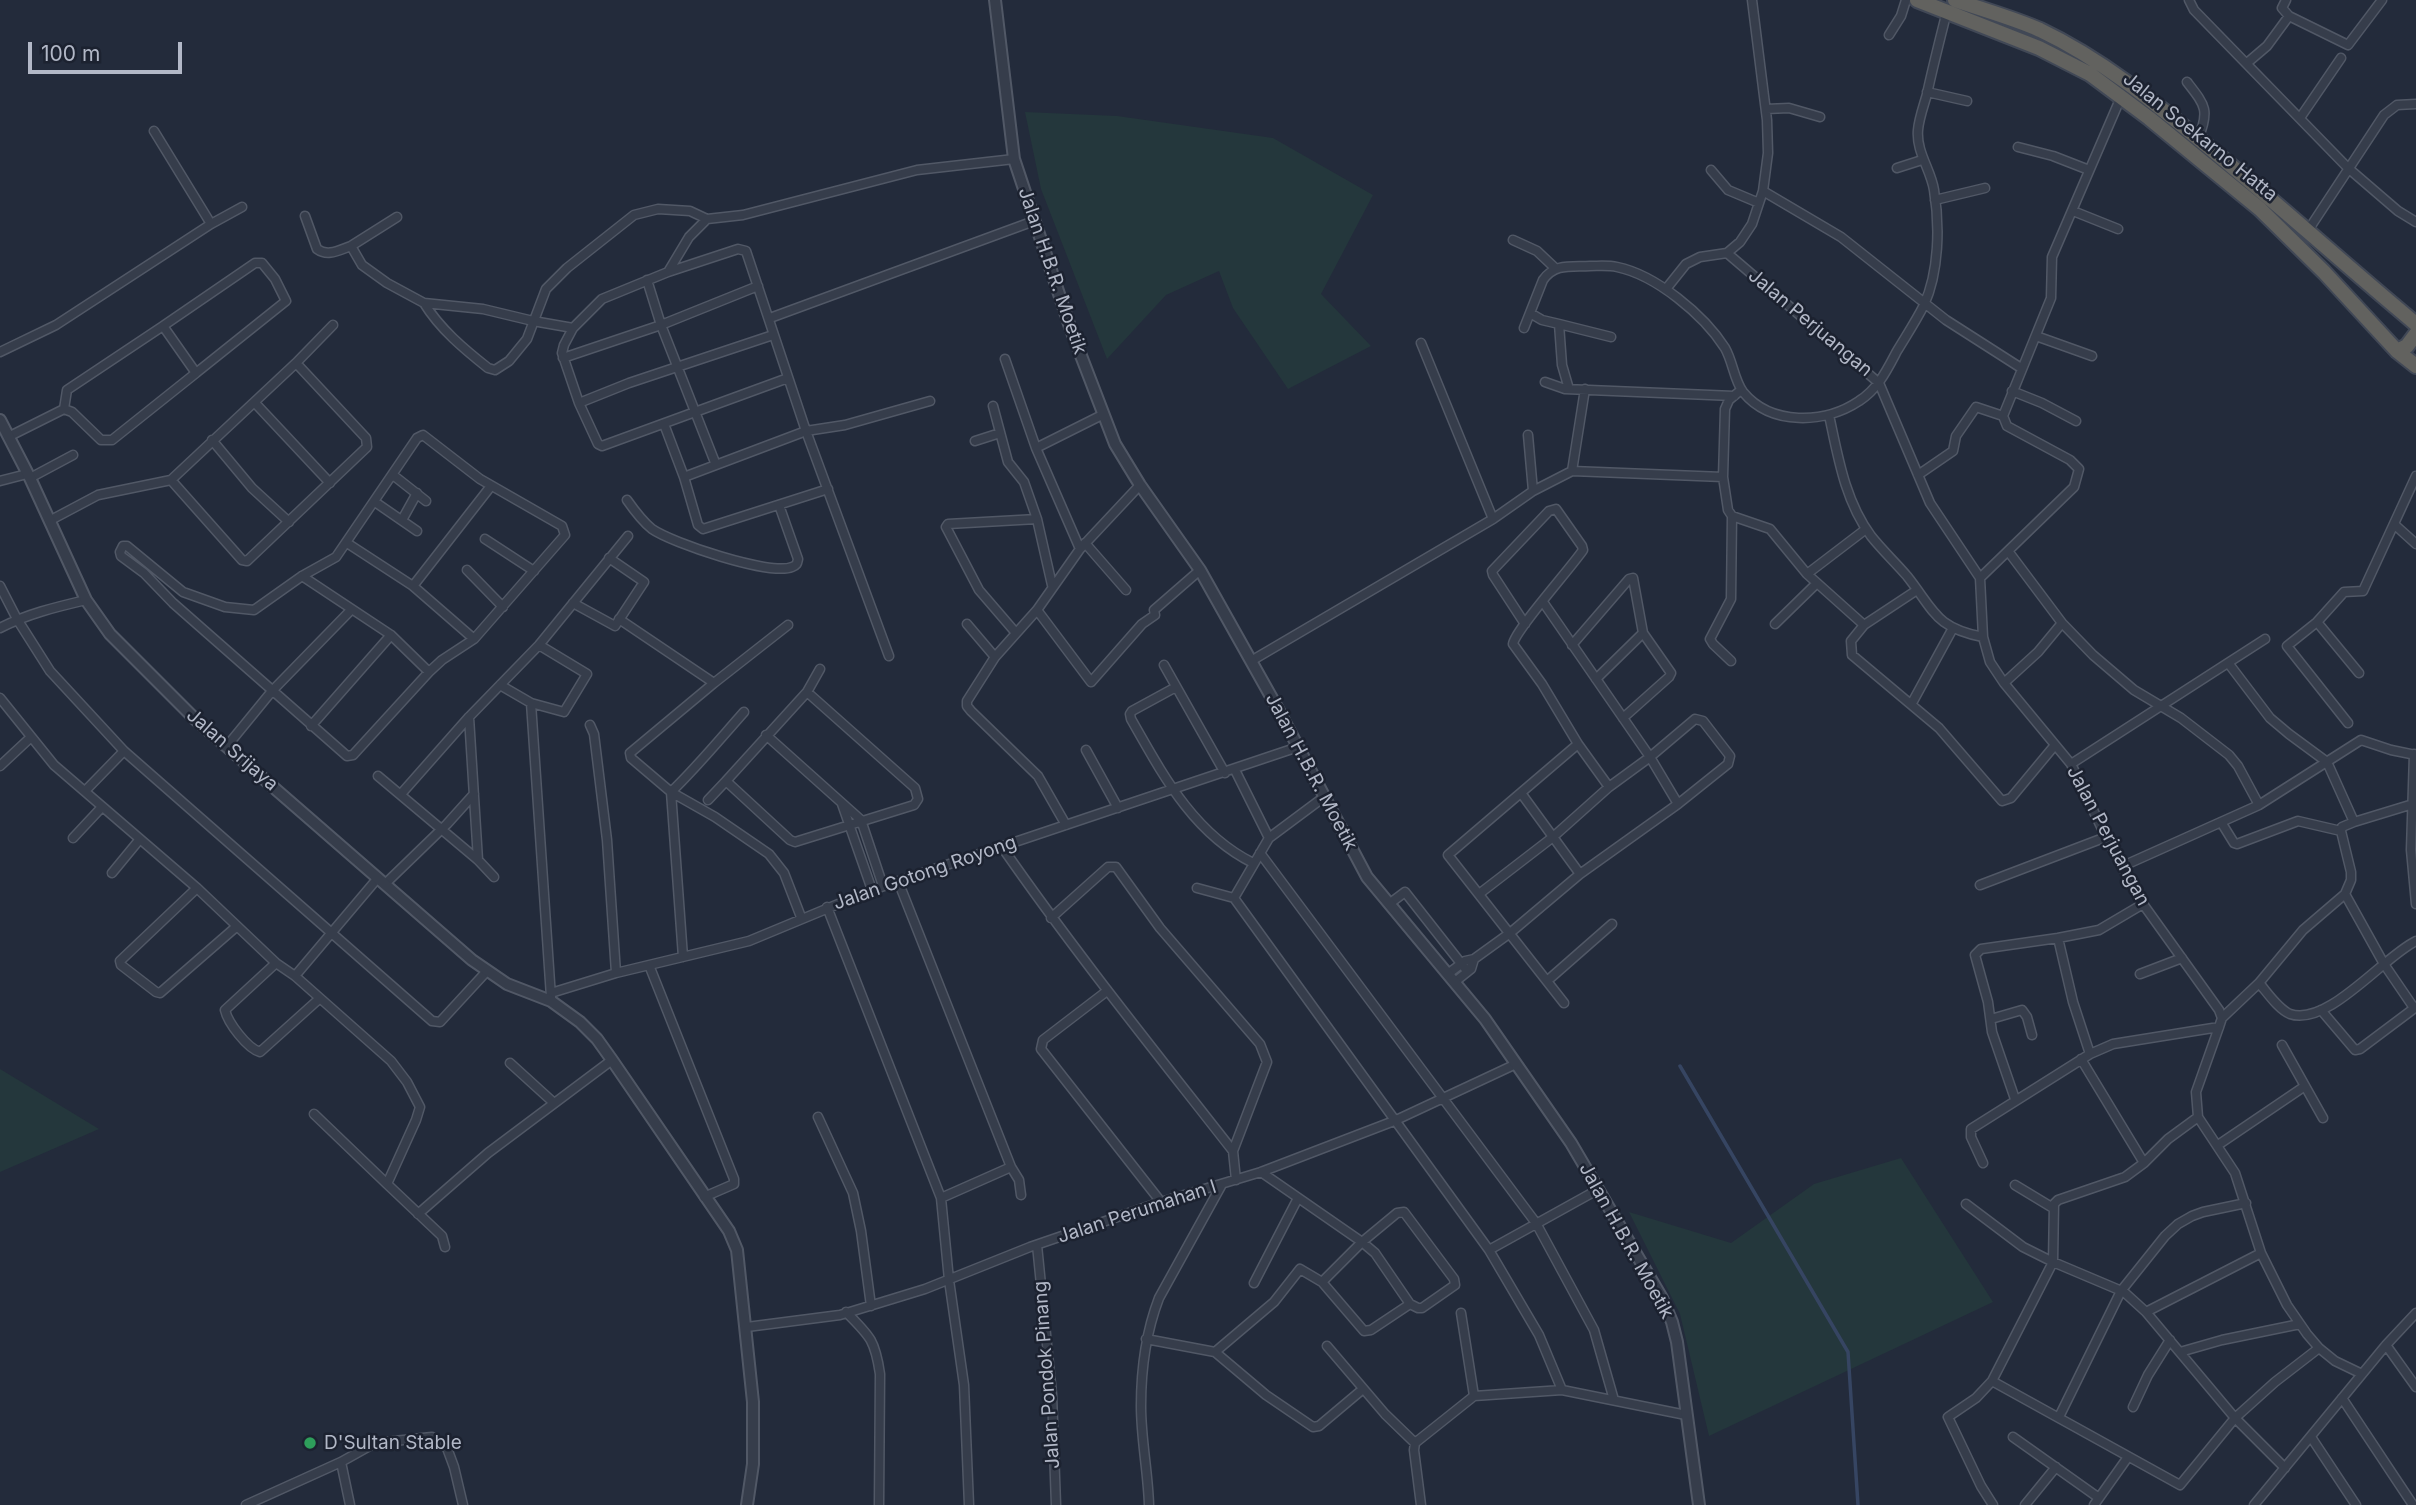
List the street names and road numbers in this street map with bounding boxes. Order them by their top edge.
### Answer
street label: Jalan Soekarno Hatta [2118,68,2282,206]
street label: Jalan H.B.R. Moetik [1013,185,1091,357]
street label: Jalan Perjuangan [1743,264,1877,382]
street label: Jalan H.B.R. Moetik [1260,689,1362,855]
street label: Jalan Srijaya [182,704,282,796]
street label: Jalan Perjuangan [2062,762,2154,910]
street label: Jalan Gotong Royong [830,831,1020,915]
street label: Jalan H.B.R. Moetik [1574,1159,1678,1323]
street label: Jalan Perumahan I [1055,1176,1219,1248]
street label: Jalan Pondok Pinang [1029,1280,1065,1470]

